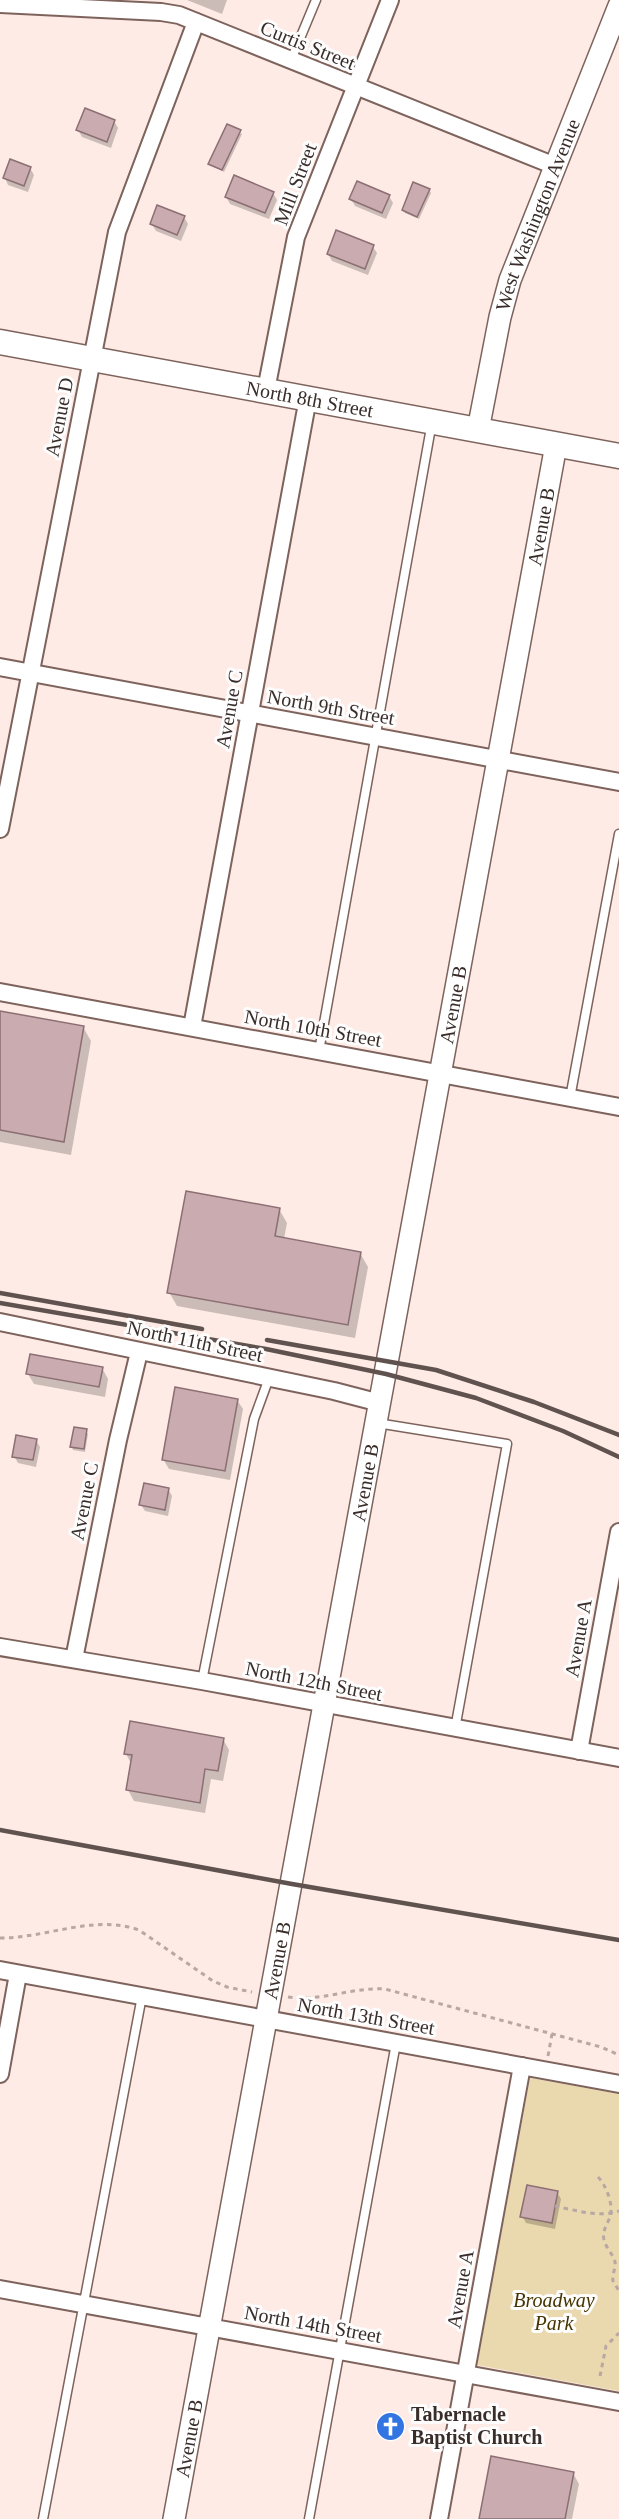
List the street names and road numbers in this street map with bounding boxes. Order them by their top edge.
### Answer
street label: Curtis Street [257,16,359,74]
street label: West Washington Avenue [491,116,584,313]
street label: Mill Street [269,139,321,228]
street label: Avenue D [41,376,77,458]
street label: North 8th Street [244,377,376,422]
street label: Avenue B [523,486,559,567]
street label: Avenue C [211,668,247,750]
street label: North 9th Street [266,685,397,729]
street label: Avenue B [435,964,471,1045]
street label: North 10th Street [243,1005,384,1051]
street label: North 11th Street [125,1316,265,1366]
street label: Avenue B [347,1442,383,1523]
street label: Avenue C [66,1460,102,1542]
street label: Avenue A [560,1597,596,1679]
street label: North 12th Street [244,1657,385,1705]
street label: Avenue B [259,1920,295,2001]
street label: North 13th Street [296,1993,437,2039]
street label: Avenue A [442,2248,478,2330]
street label: North 14th Street [243,2301,384,2347]
street label: Avenue B [171,2397,207,2479]

